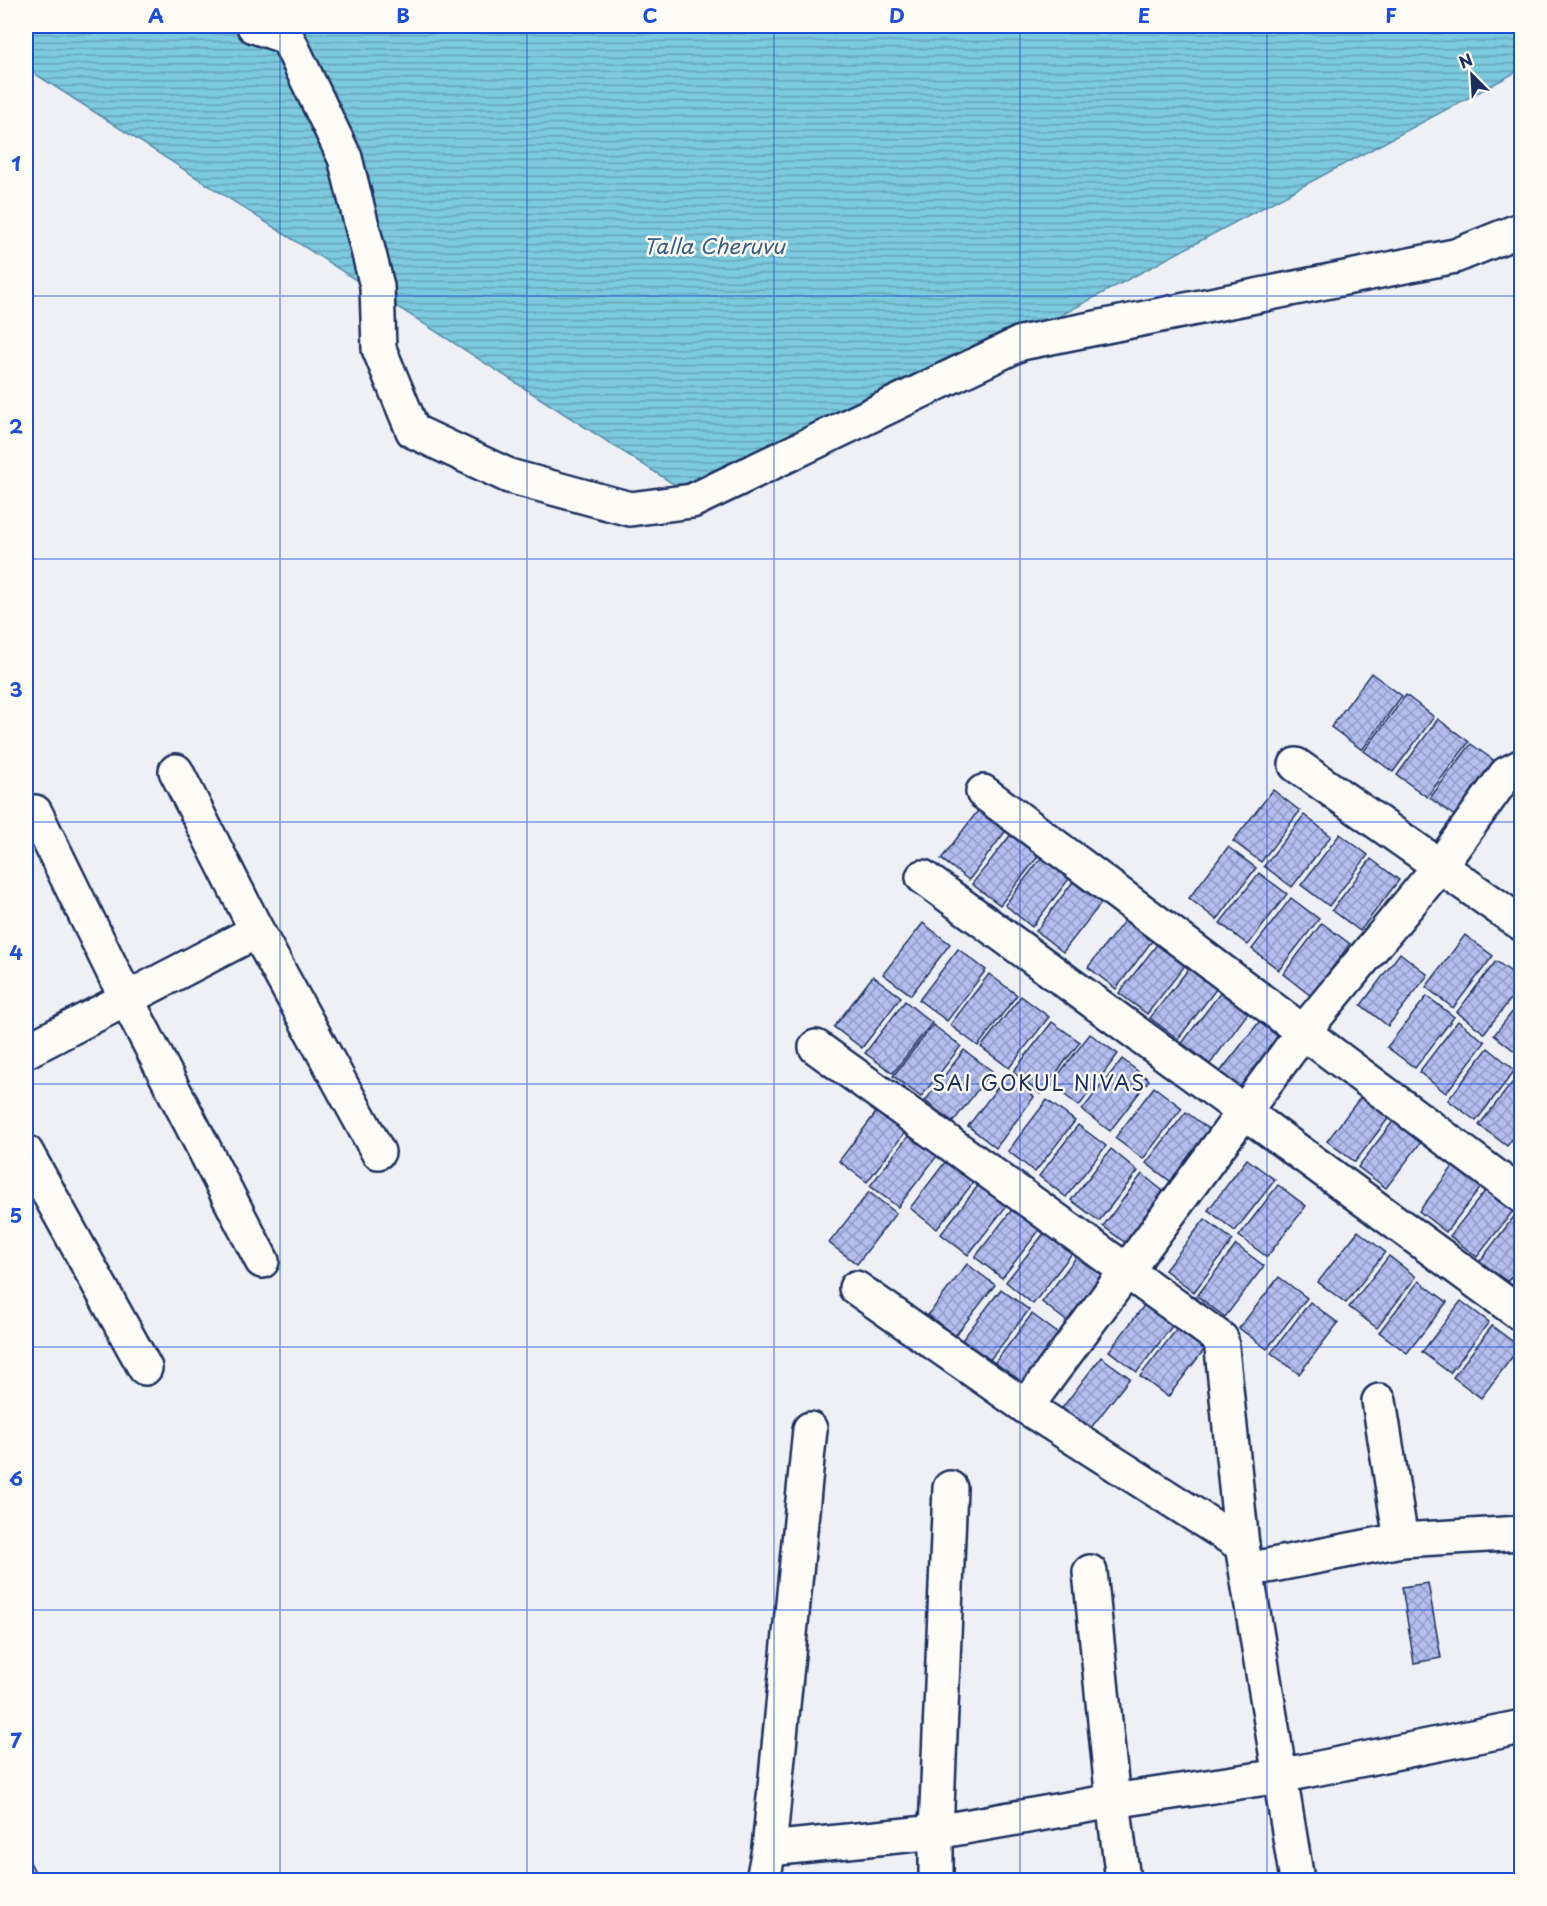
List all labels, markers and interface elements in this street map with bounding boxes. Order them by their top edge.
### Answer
text: A [148,0,164,30]
text: B [396,0,410,30]
text: C [642,0,658,30]
text: D [889,0,905,30]
text: E [1138,0,1150,30]
text: F [1385,0,1397,30]
north arrow [1442,45,1502,105]
text: N [1455,47,1476,74]
text: 1 [11,148,21,178]
water label: Talla Cheruvu [643,229,786,261]
text: 2 [9,411,23,441]
text: 3 [9,674,23,704]
text: 4 [9,937,23,967]
district label: SAI GOKUL NIVAS [932,1066,1146,1098]
text: 5 [10,1200,22,1230]
text: 6 [9,1463,23,1493]
text: 7 [10,1725,22,1755]

